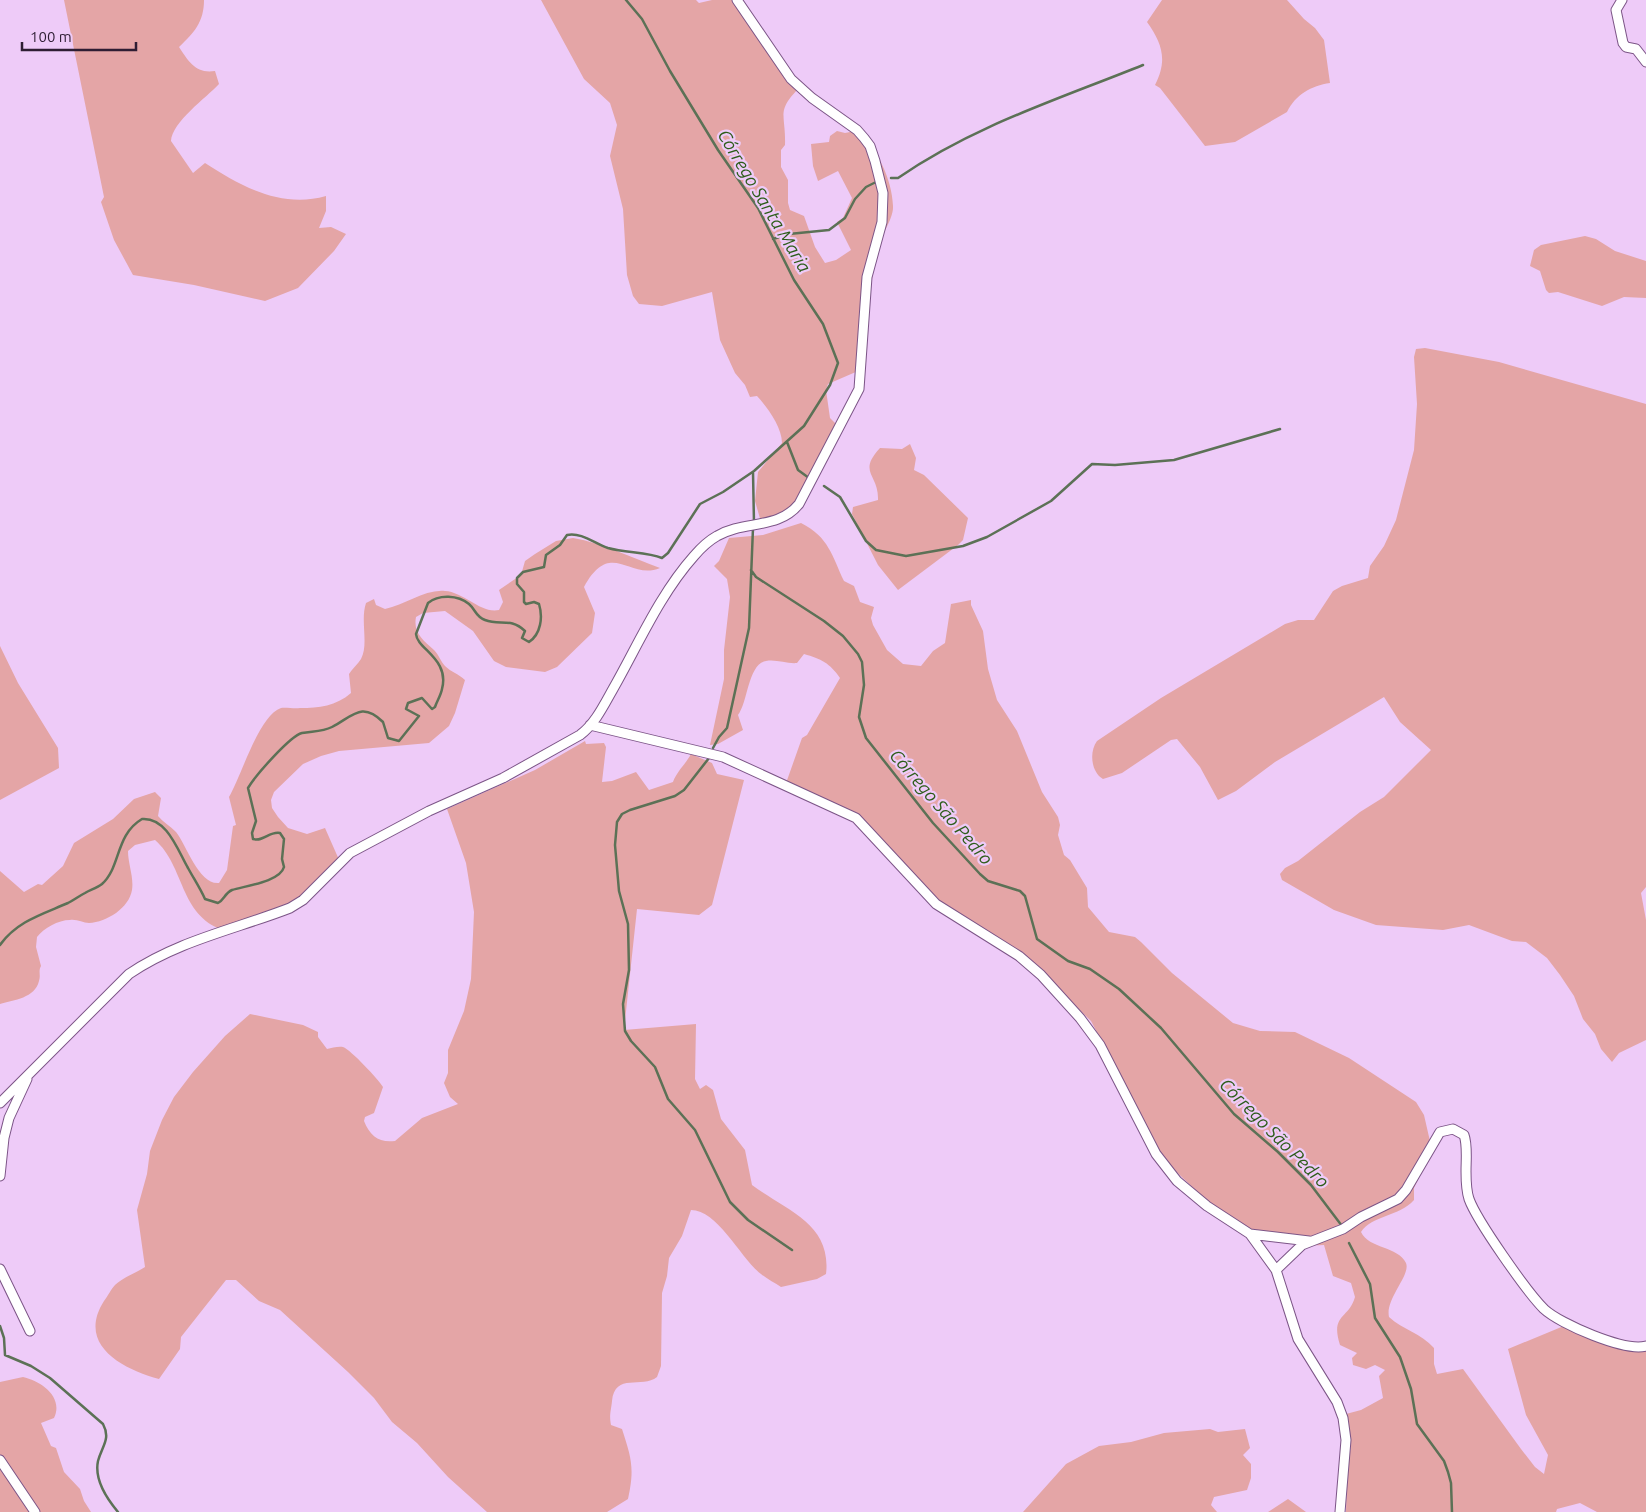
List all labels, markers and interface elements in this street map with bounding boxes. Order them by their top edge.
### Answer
scale bar [22,20,136,52]
text: 100 m [30,28,72,45]
water label: Córrego Santa Maria [714,126,815,276]
water label: Córrego São Pedro [886,745,997,868]
water label: Córrego São Pedro [1216,1074,1334,1191]

